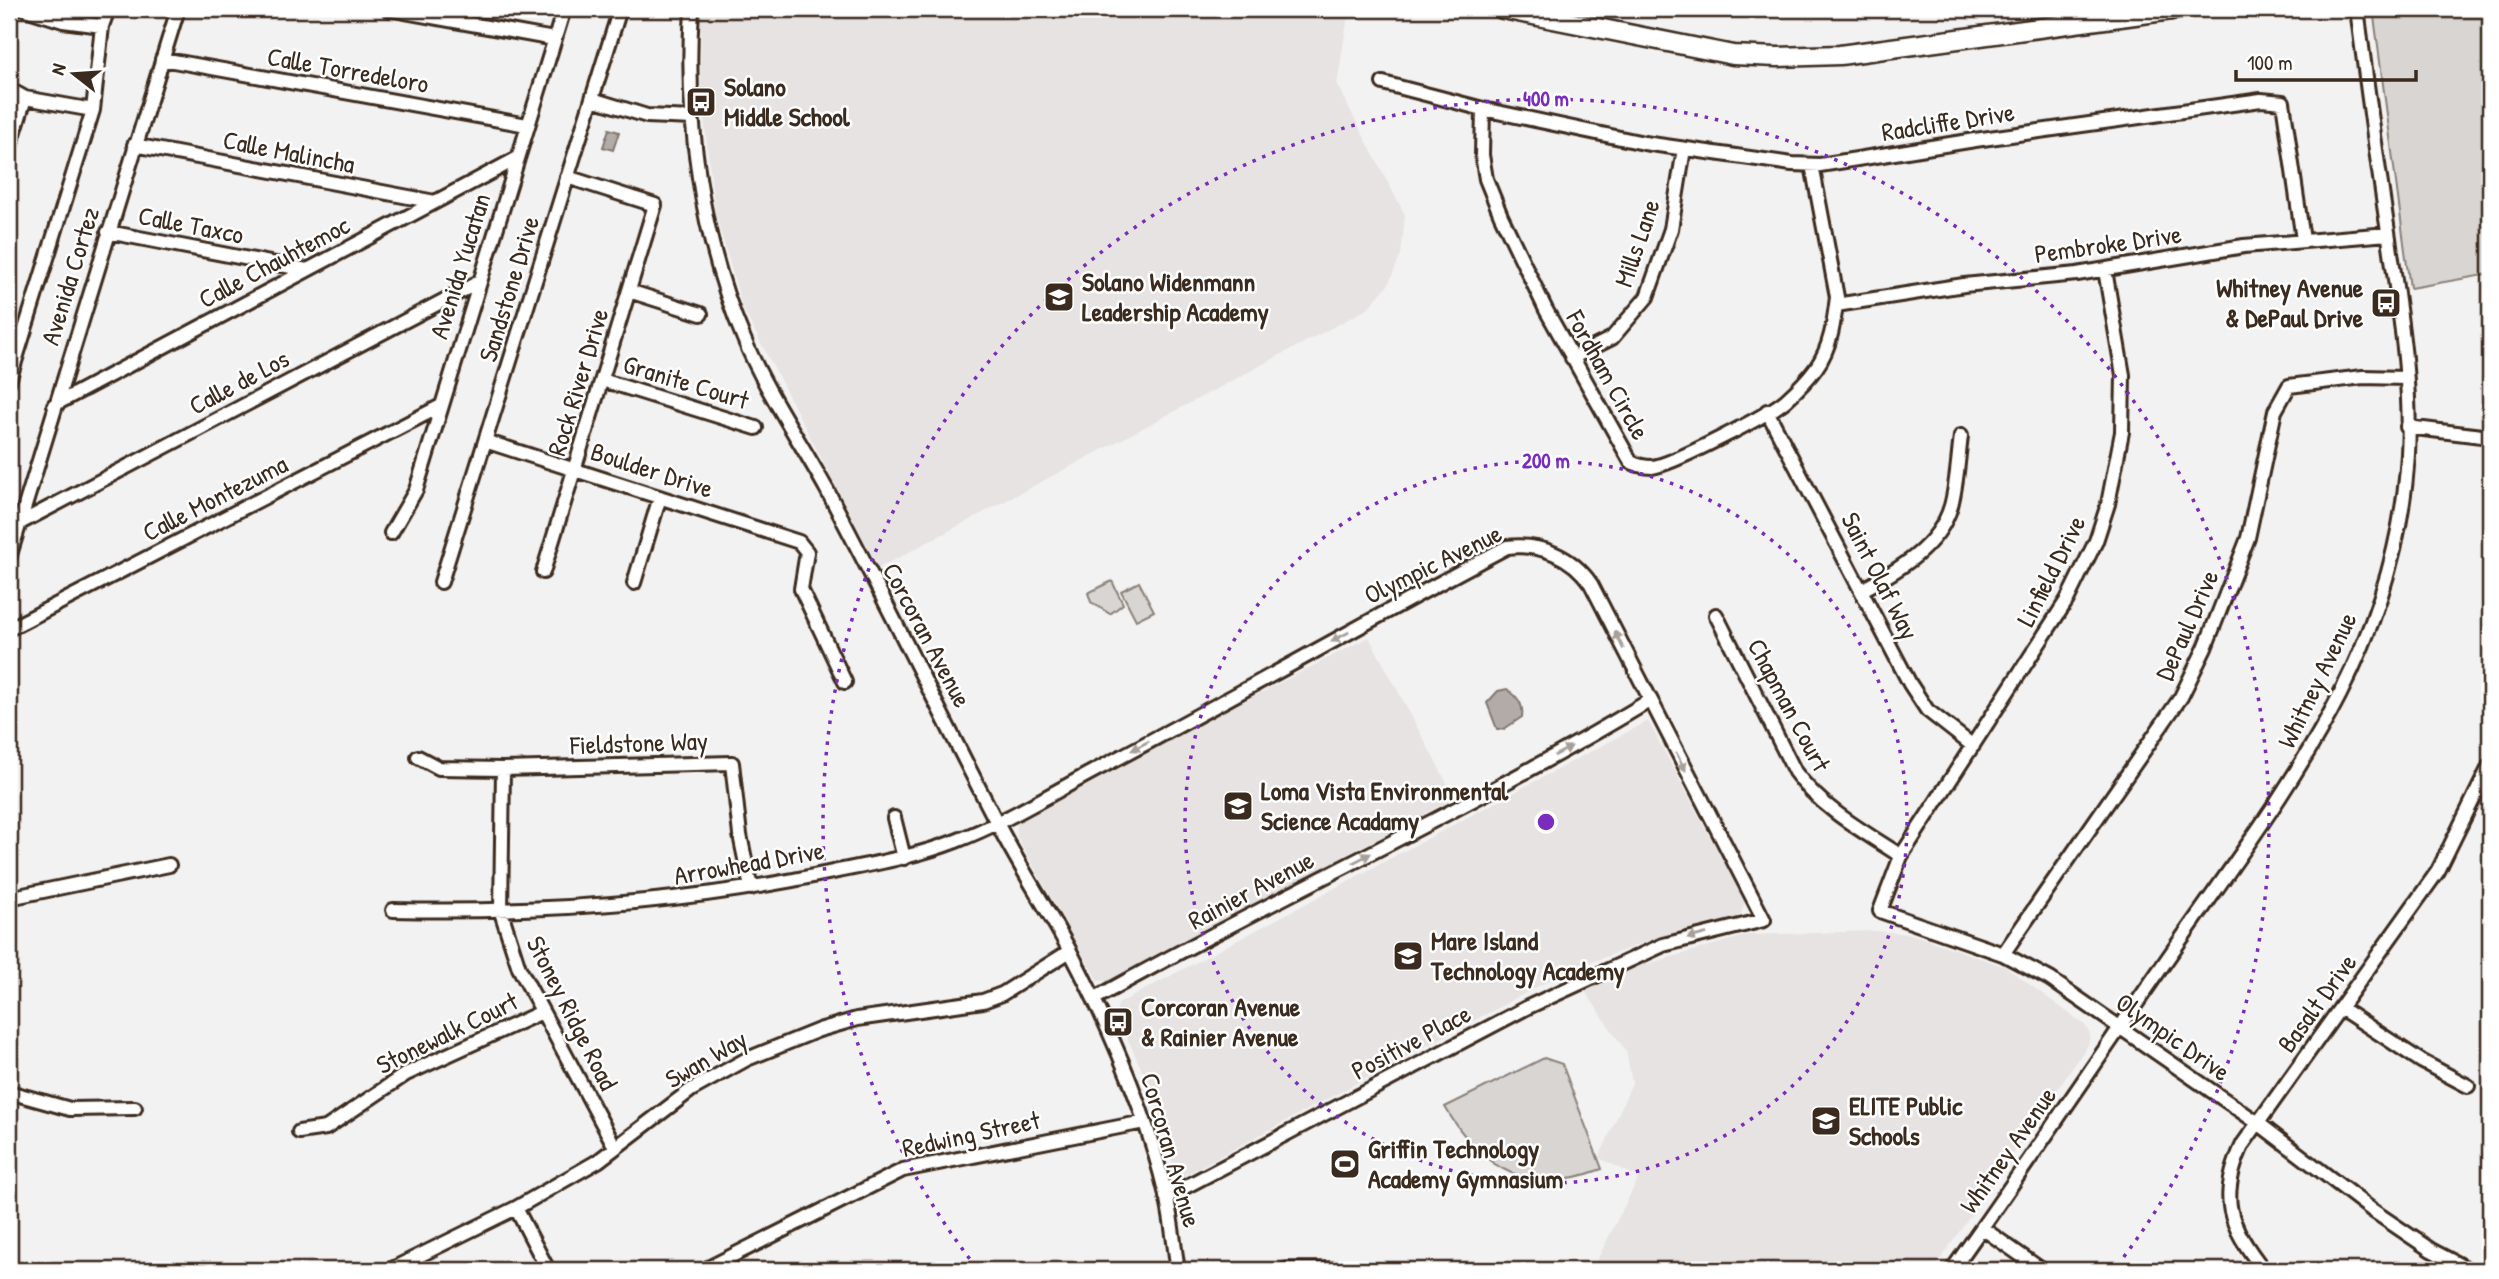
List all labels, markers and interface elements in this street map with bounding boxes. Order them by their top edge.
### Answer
north arrow [38,38,108,108]
street label: Calle Torredeloro [265,38,432,101]
scale bar [2236,38,2417,82]
text: 100 m [2247,48,2293,77]
text: N [44,60,72,78]
place label: Solano Middle School [724,69,851,134]
text: 400 m [1523,84,1569,113]
bus stop icon: Solano Middle School [684,85,718,119]
street label: Radcliffe Drive [1879,94,2017,149]
street label: Calle Malincha [220,122,358,181]
street label: Avenida Yucatan [421,189,498,343]
street label: Mills Lane [1605,194,1668,291]
street label: Calle Taxco [135,197,247,252]
street label: Avenida Cortez [32,203,107,349]
street label: Calle Chauhtemoc [192,207,355,316]
street label: Sandstone Drive [470,212,547,366]
street label: Pembroke Drive [2032,216,2184,271]
place label: Solano Widenmann Leadership Academy [1082,264,1269,330]
place label: Whitney Avenue & DePaul Drive [2216,270,2364,335]
school or university icon: Solano Widenmann Leadership Academy [1042,280,1076,314]
bus stop icon: Whitney Avenue & DePaul Drive [2369,286,2403,320]
street label: Fordham Circle [1558,303,1658,446]
street label: Rock River Drive [539,304,617,460]
street label: Calle de Los [183,341,295,423]
street label: Granite Court [619,346,754,418]
street label: Boulder Drive [587,433,718,506]
street label: Calle Montezuma [136,446,293,549]
text: 200 m [1522,446,1570,475]
street label: Saint Olaf Way [1833,506,1928,646]
street label: Linfield Drive [2008,509,2093,632]
street label: Olympic Avenue [1358,515,1507,612]
street label: Corcoran Avenue [875,556,980,713]
street label: DePaul Drive [2147,564,2226,686]
street label: Whitney Avenue [2269,606,2364,753]
one-way arrow [1613,630,1625,650]
one-way arrow [1330,631,1350,643]
street label: Chapman Court [1740,632,1840,778]
street label: Fieldstone Way [569,723,708,762]
one-way arrow [1130,741,1150,752]
one-way arrow [1553,745,1573,757]
one-way arrow [1675,752,1687,772]
place label: Loma Vista Environmental Science Acadamy [1261,773,1509,839]
school or university icon: Loma Vista Environmental Science Acadamy [1221,789,1255,823]
centre of rings [1534,810,1558,834]
street label: Arrowhead Drive [671,832,827,893]
street label: Rainier Avenue [1182,842,1320,937]
one-way arrow [1352,852,1372,864]
place label: Mare Island Technology Academy [1430,923,1625,989]
street label: Stoney Ridge Road [519,930,626,1096]
one-way arrow [1686,931,1708,942]
school or university icon: Mare Island Technology Academy [1391,939,1425,973]
street label: Basalt Drive [2269,946,2364,1059]
street label: Stonewalk Court [370,983,524,1082]
street label: Olympic Drive [2109,984,2237,1089]
place label: Corcoran Avenue & Rainier Avenue [1141,989,1301,1054]
street label: Positive Place [1345,996,1477,1088]
bus stop icon: Corcoran Avenue & Rainier Avenue [1101,1005,1135,1039]
street label: Swan Way [658,1021,753,1096]
street label: Corcoran Avenue [1133,1069,1210,1231]
street label: Whitney Avenue [1951,1080,2064,1220]
place label: ELITE Public Schools [1849,1088,1963,1153]
street label: Redwing Street [899,1102,1044,1165]
school or university icon: ELITE Public Schools [1809,1104,1843,1138]
place label: Griffin Technology Academy Gymnasium [1368,1131,1563,1197]
sports icon: Griffin Technology Academy Gymnasium [1328,1147,1362,1181]

